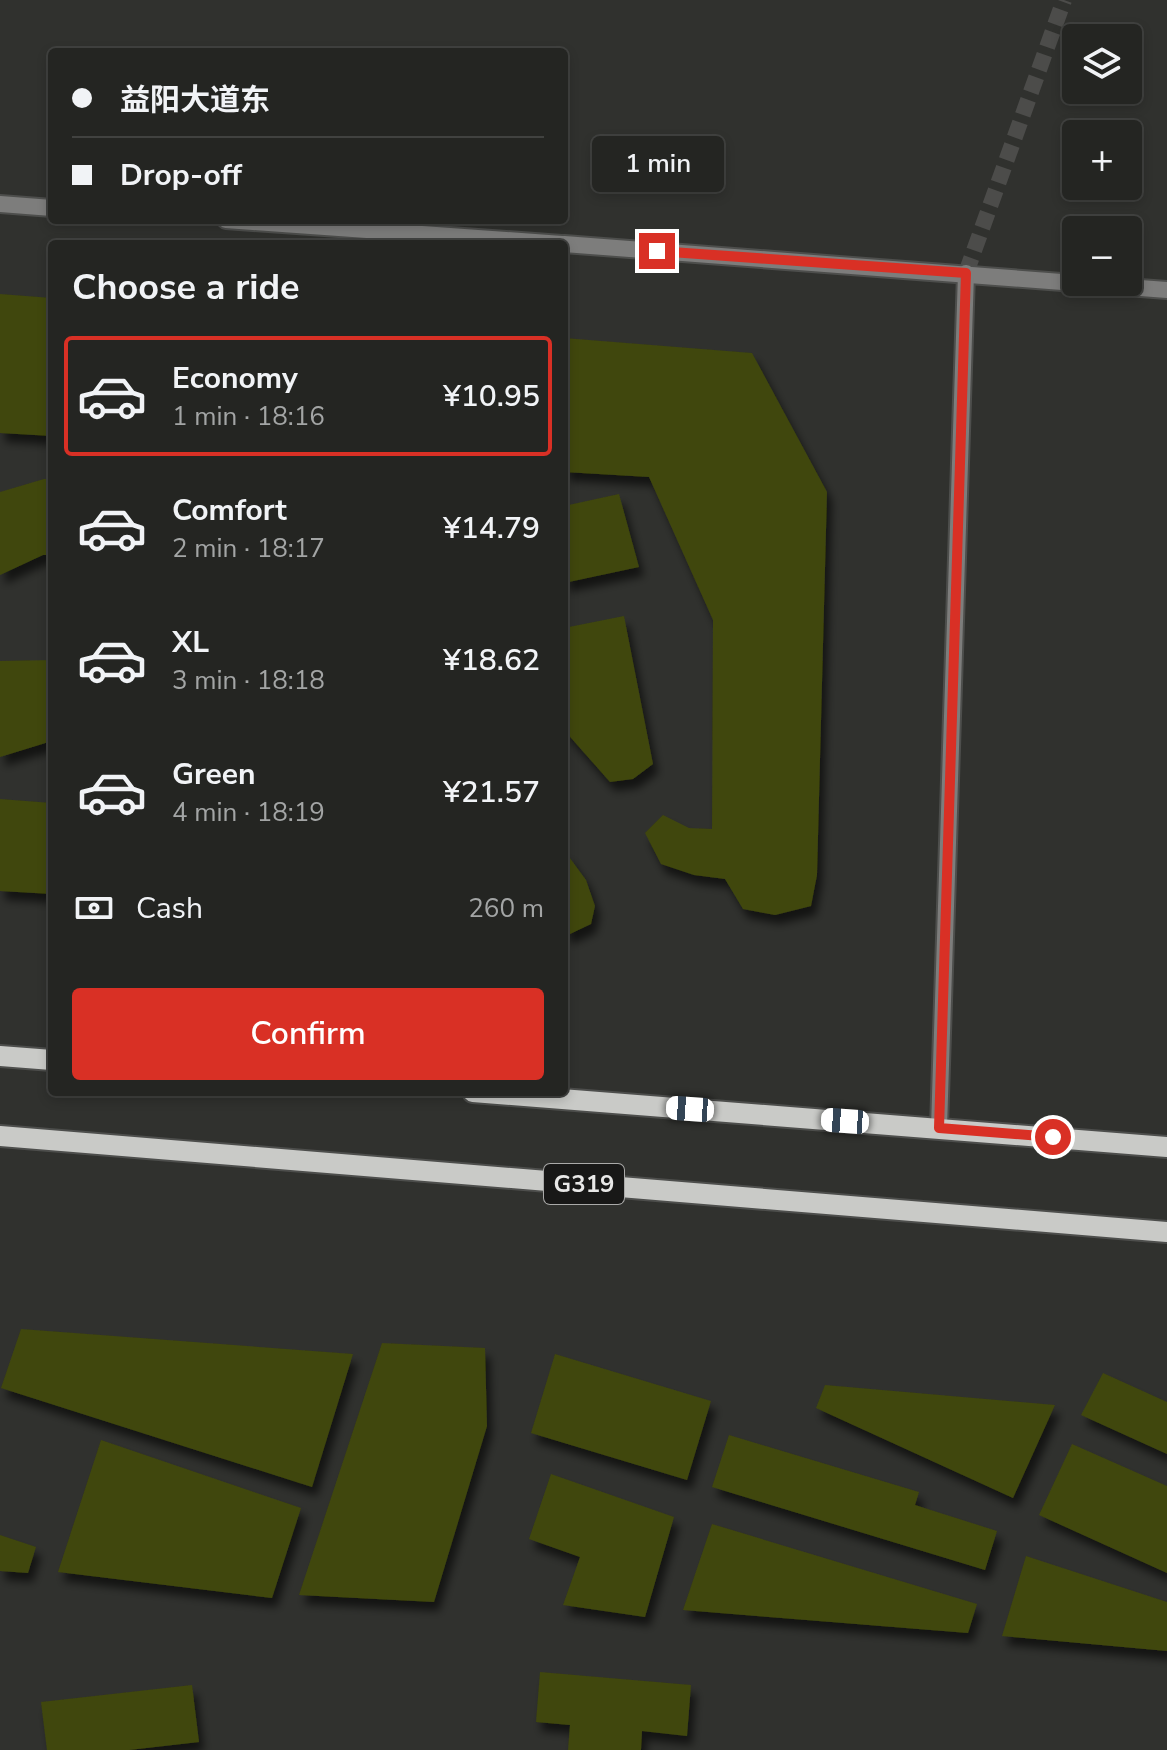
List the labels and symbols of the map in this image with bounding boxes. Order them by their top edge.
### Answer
callout: 1 min [591,135,723,191]
route end [639,233,675,269]
car [665,1095,715,1123]
car [820,1107,870,1135]
route start [1035,1119,1071,1155]
road number: G319 [544,1164,624,1204]

